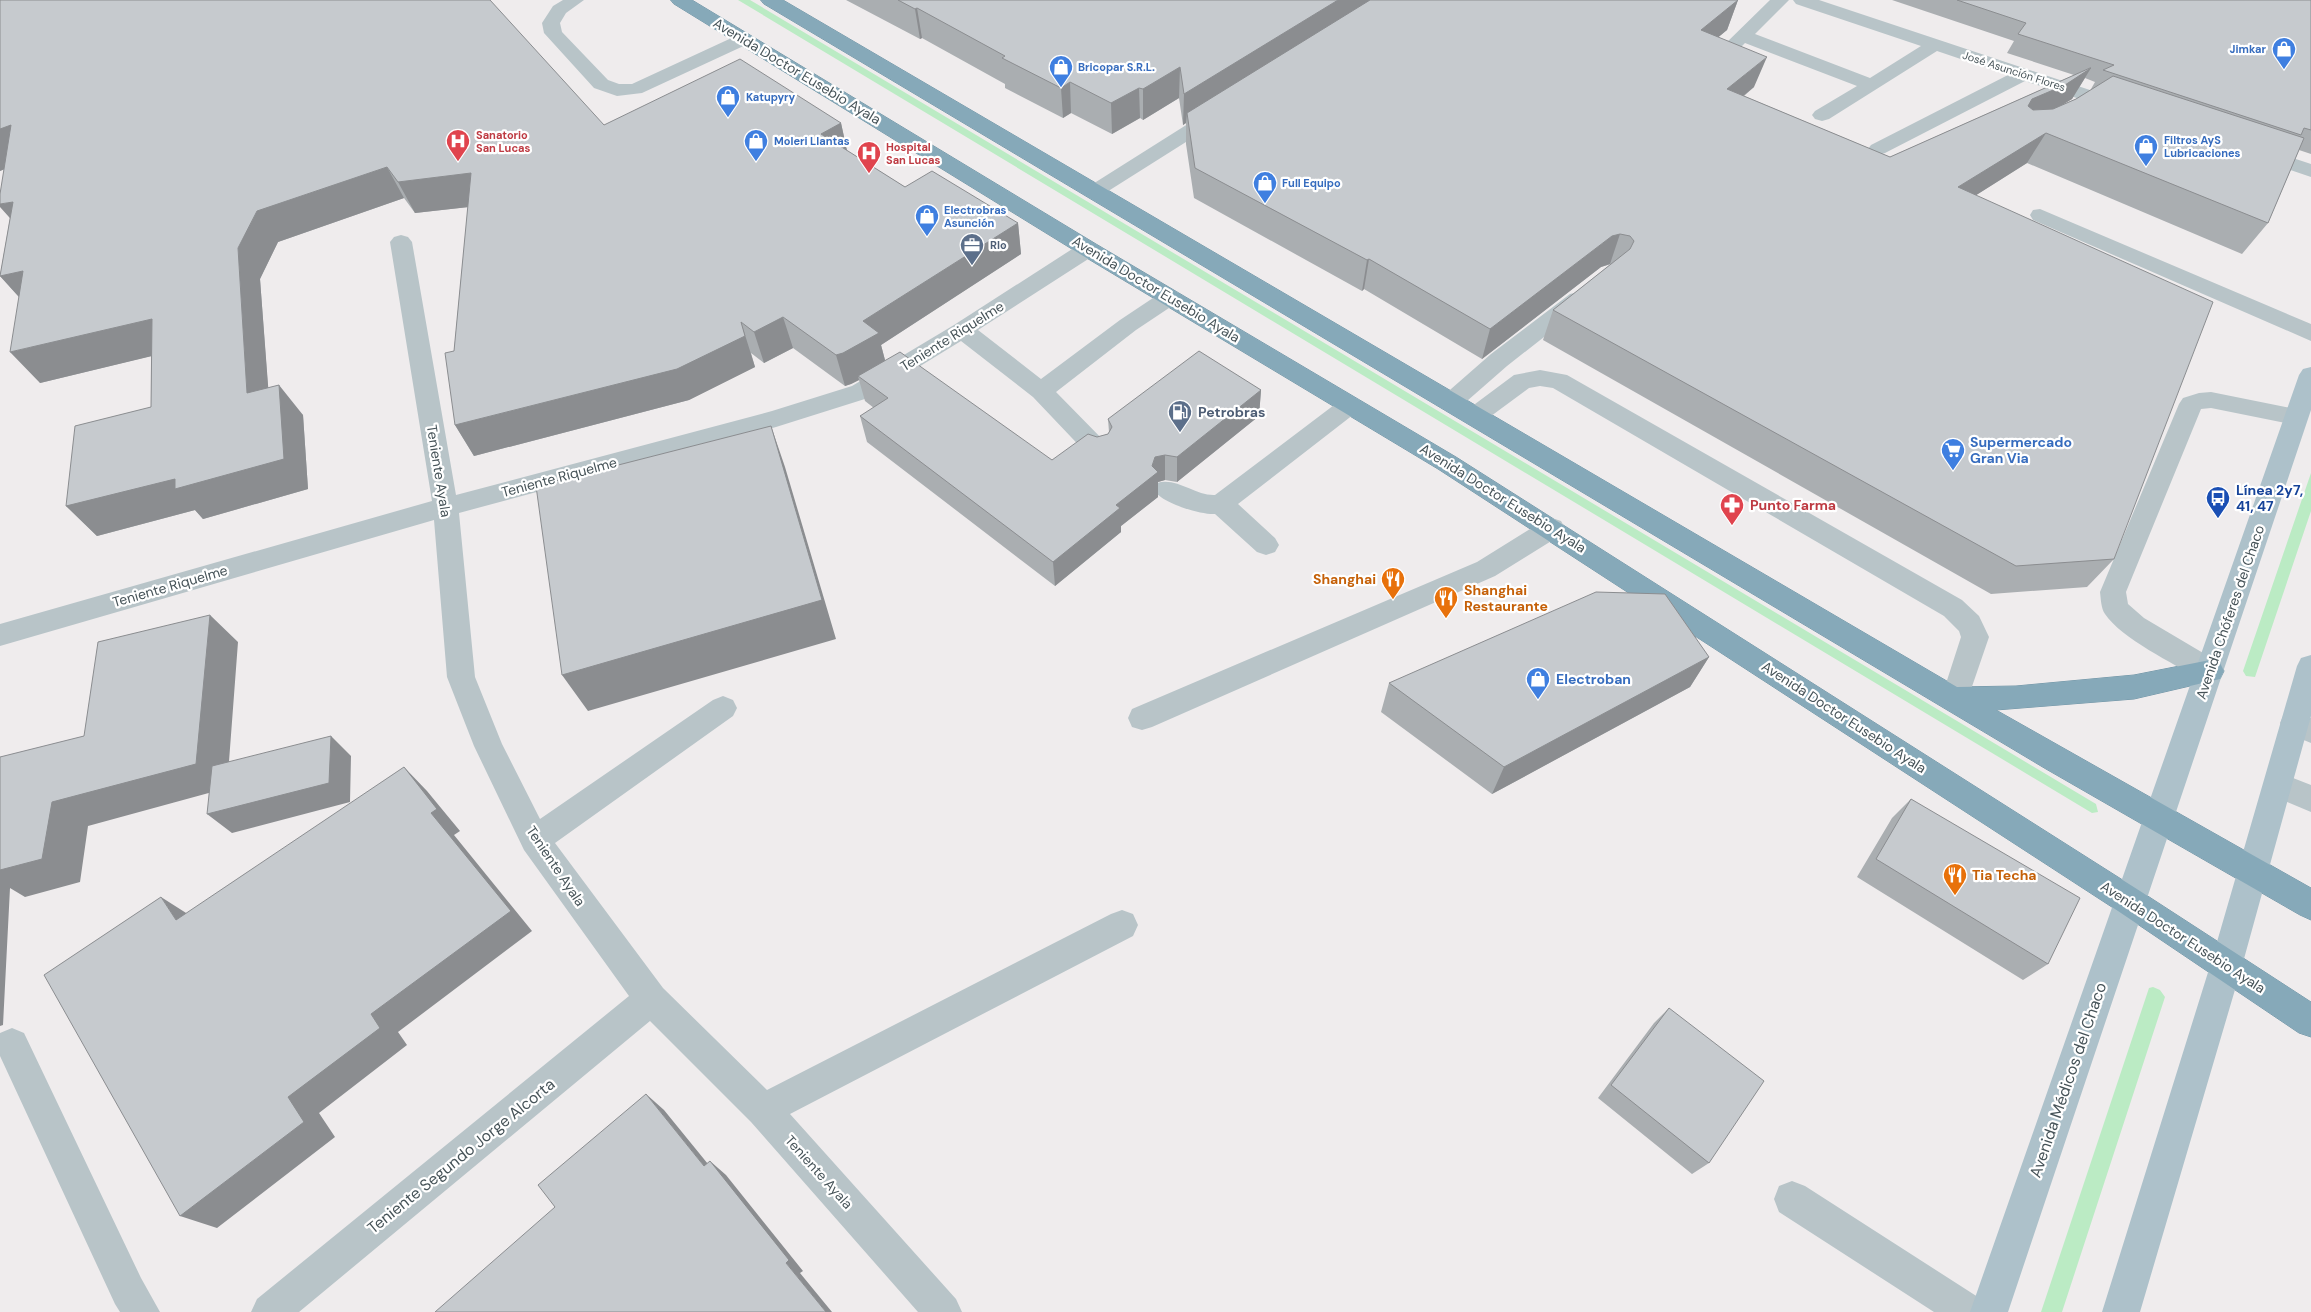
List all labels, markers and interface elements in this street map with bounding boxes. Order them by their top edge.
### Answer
street label: Avenida Doctor Eusebio Ayala [710,14,884,128]
shop icon: Jimkar [2271,36,2297,70]
place label: Jimkar [2230,42,2266,56]
street label: José Asunción Flores [1961,48,2067,94]
shop icon: Bricopar S.R.L. [1048,54,1074,88]
place label: Bricopar S.R.L. [1078,60,1155,74]
shop icon: Katupyry [715,84,741,118]
place label: Katupyry [746,90,796,104]
hospital icon: Sanatorio San Lucas [445,128,471,162]
place label: Sanatorio San Lucas [476,128,530,155]
shop icon: Moleri Llantas [743,128,769,162]
shop icon: Filtros AyS Lubricaciones [2133,133,2159,167]
place label: Filtros AyS Lubricaciones [2164,133,2241,160]
place label: Moleri Llantas [774,134,850,148]
hospital icon: Hospital San Lucas [856,140,882,174]
place label: Hospital San Lucas [886,140,940,167]
shop icon: Full Equipo [1252,170,1278,204]
place label: Full Equipo [1282,176,1341,190]
shop icon: Electrobras Asunción [914,203,940,237]
place label: Electrobras Asunción [944,203,1007,230]
office icon: RIo [959,232,985,266]
street label: Avenida Doctor Eusebio Ayala [1069,232,1243,346]
place label: RIo [990,238,1007,252]
street label: Teniente Riquelme [897,297,1007,375]
fuel station icon: Petrobras [1167,399,1193,433]
place label: Petrobras [1198,403,1265,421]
street label: Teniente Ayala [423,424,455,518]
place label: Supermercado Gran Via [1970,433,2072,467]
supermarket icon: Supermercado Gran Via [1940,437,1966,471]
street label: Avenida Doctor Eusebio Ayala [1417,439,1589,557]
street label: Teniente Riquelme [499,453,619,501]
place label: Línea 2y7, 41, 47 [2236,481,2303,515]
bus stop icon: Línea 2y7, 41, 47 [2205,485,2231,519]
pharmacy icon: Punto Farma [1719,492,1745,526]
place label: Punto Farma [1750,496,1836,514]
street label: Avenida Chóferes del Chaco [2192,523,2268,701]
street label: Teniente Riquelme [110,561,230,611]
restaurant icon: Shanghai [1380,566,1406,600]
place label: Shanghai [1313,570,1376,588]
place label: Shanghai Restaurante [1464,581,1548,615]
restaurant icon: Shanghai Restaurante [1433,585,1459,619]
street label: Avenida Doctor Eusebio Ayala [1758,657,1930,777]
shop icon: Electroban [1525,666,1551,700]
place label: Electroban [1556,670,1631,688]
street label: Teniente Ayala [523,822,589,910]
restaurant icon: Tia Techa [1942,862,1968,896]
place label: Tia Techa [1972,866,2037,884]
street label: Avenida Doctor Eusebio Ayala [2097,877,2269,997]
street label: Avenida Médicos del Chaco [2025,980,2111,1180]
street label: Teniente Segundo Jorge Alcorta [363,1074,559,1238]
street label: Teniente Ayala [781,1131,857,1213]

